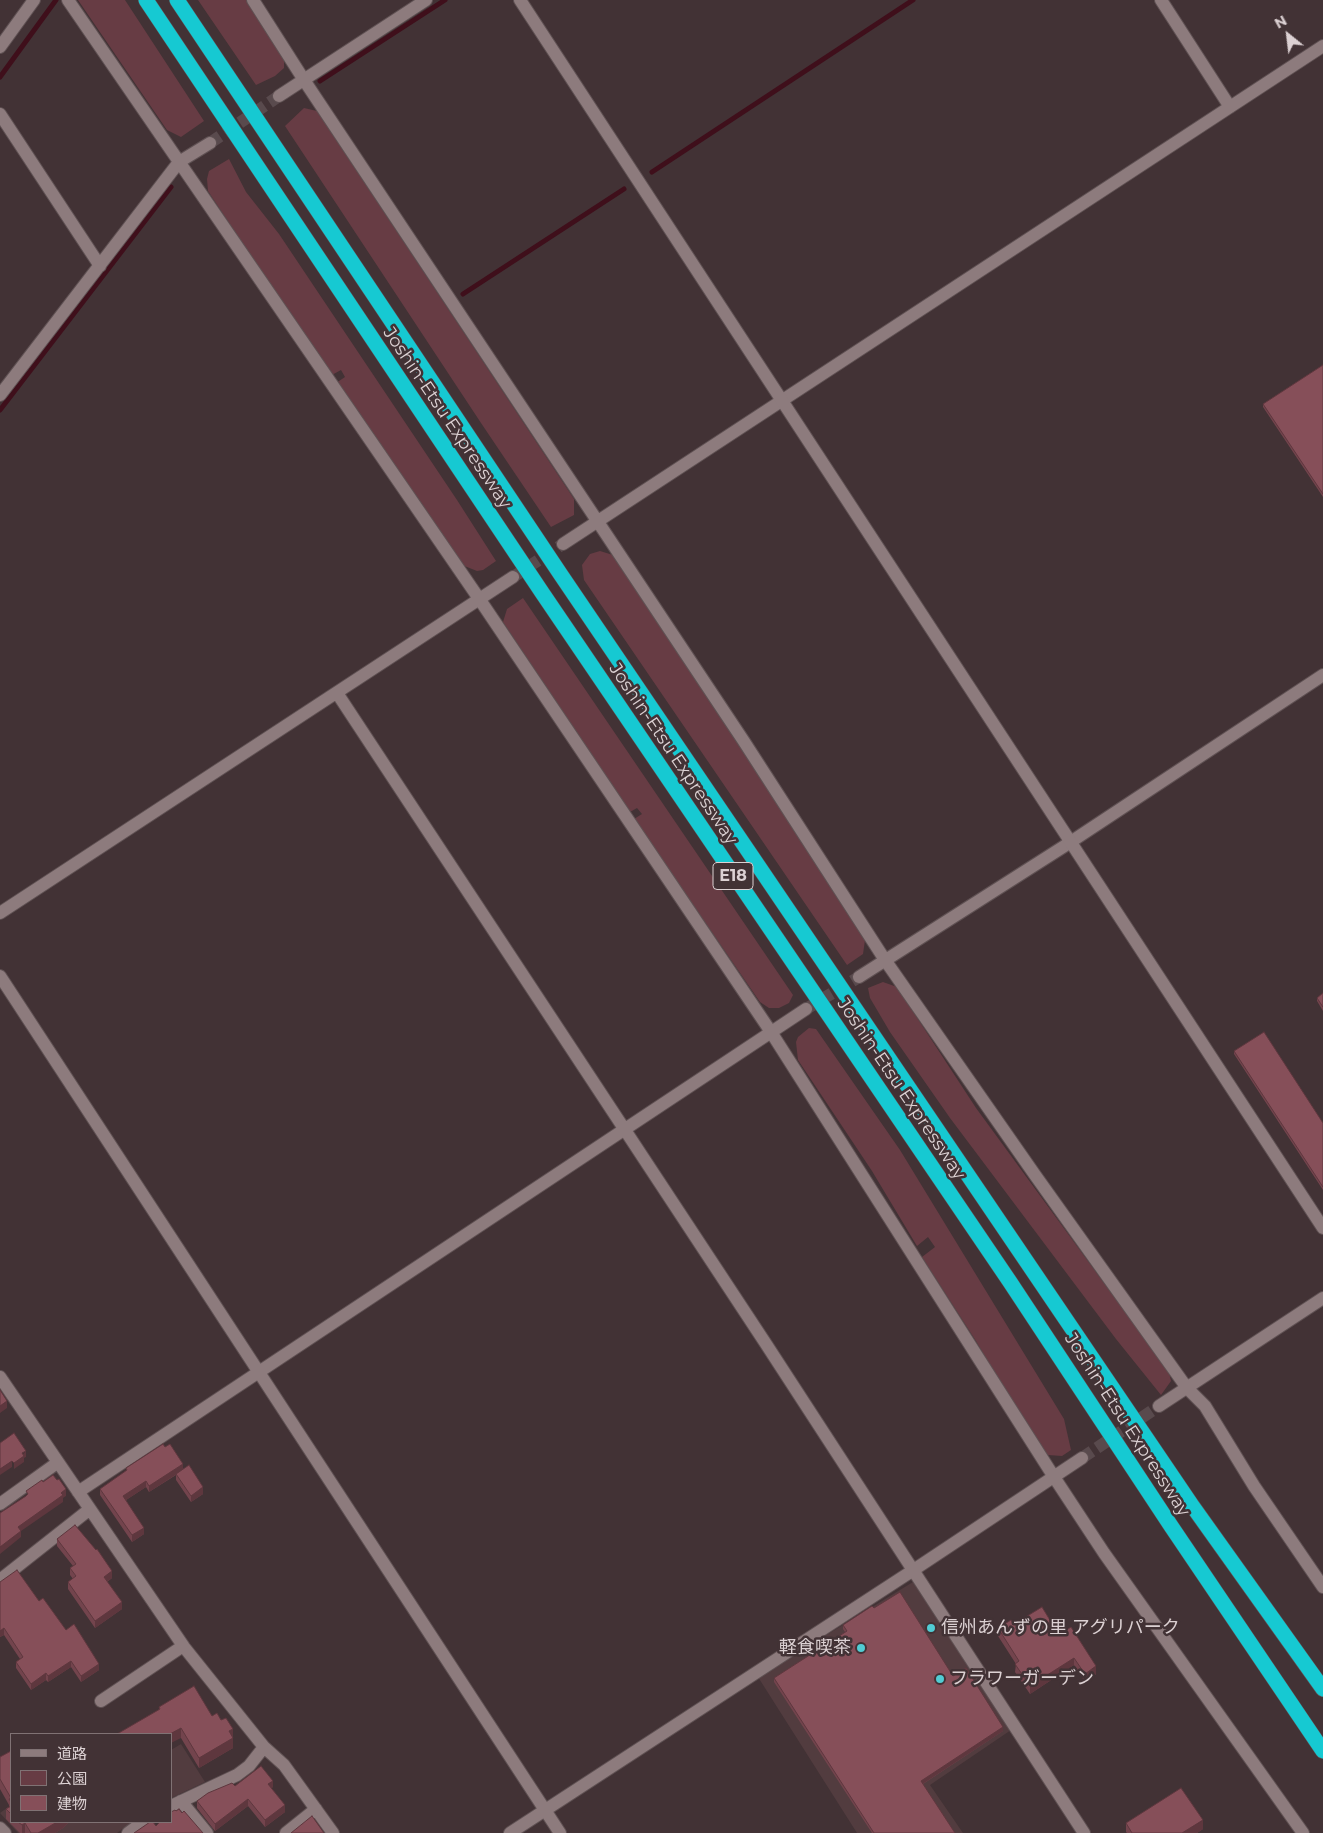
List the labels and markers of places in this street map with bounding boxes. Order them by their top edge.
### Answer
place label: 信州あんずの里 アグリパーク [941,1617,1180,1639]
marker: 信州あんずの里 アグリパーク [925,1622,937,1634]
place label: 軽食喫茶 [779,1637,851,1659]
marker: 軽食喫茶 [855,1642,867,1654]
place label: フラワーガーデン [950,1668,1094,1690]
marker: フラワーガーデン [934,1673,946,1685]

